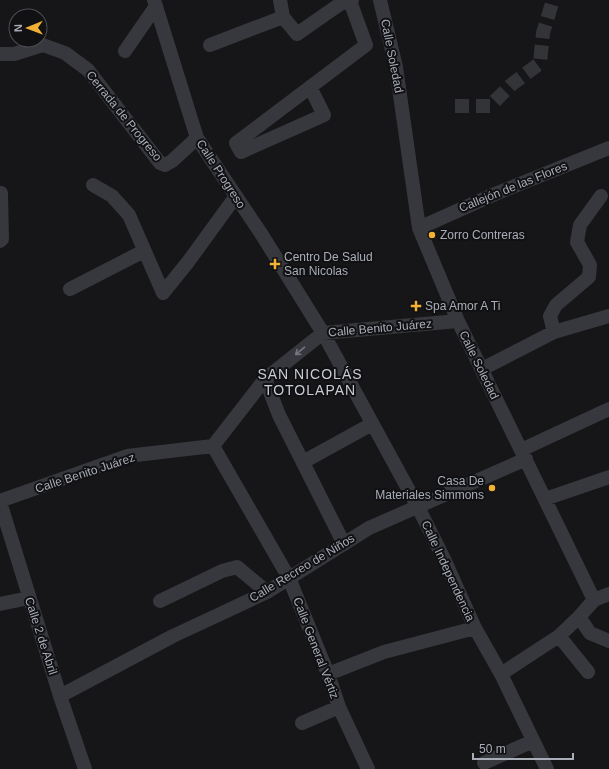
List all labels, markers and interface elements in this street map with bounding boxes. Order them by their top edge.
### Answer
north arrow [8,8,48,48]
street label: Calle Soledad [378,18,406,94]
text: N [12,24,24,32]
street label: Cerrada de Progreso [83,68,165,164]
street label: Calle Progreso [194,137,249,211]
street label: Callejón de las Flores [457,159,569,215]
place label: Zorro Contreras [440,228,525,242]
marker: Zorro Contreras [427,230,437,240]
place label: Centro De Salud San Nicolas [284,250,373,278]
marker: Centro De Salud San Nicolas [269,258,281,270]
place label: Spa Amor A Ti [425,299,500,313]
marker: Spa Amor A Ti [410,300,422,312]
street label: Calle Benito Juárez [328,316,432,340]
street label: Calle Soledad [456,328,502,402]
one-way arrow [294,347,305,356]
district label: SAN NICOLÁS TOTOLAPAN [257,366,363,398]
street label: Calle Benito Juárez [33,450,137,496]
place label: Casa De Materiales Simmons [375,474,484,502]
marker: Casa De Materiales Simmons [487,483,497,493]
street label: Calle Independencia [419,518,478,624]
street label: Calle Recreo de Niños [247,531,357,605]
street label: Calle 2 de Abril [22,595,60,677]
street label: Calle General Vértiz [290,595,342,701]
scale bar [473,735,573,761]
text: 50 m [479,742,506,756]

